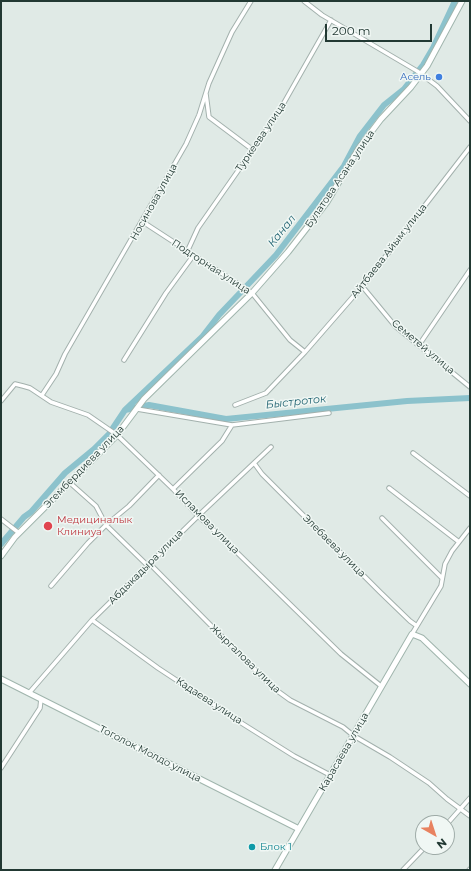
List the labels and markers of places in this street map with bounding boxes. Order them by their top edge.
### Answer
place label: Асель [400,71,431,83]
marker: Асель [434,72,444,82]
place label: Медициналык Клиниуа [57,514,132,538]
marker: Медициналык Клиниуа [42,520,54,532]
place label: Блок 1 [260,841,292,853]
marker: Блок 1 [247,842,257,852]

